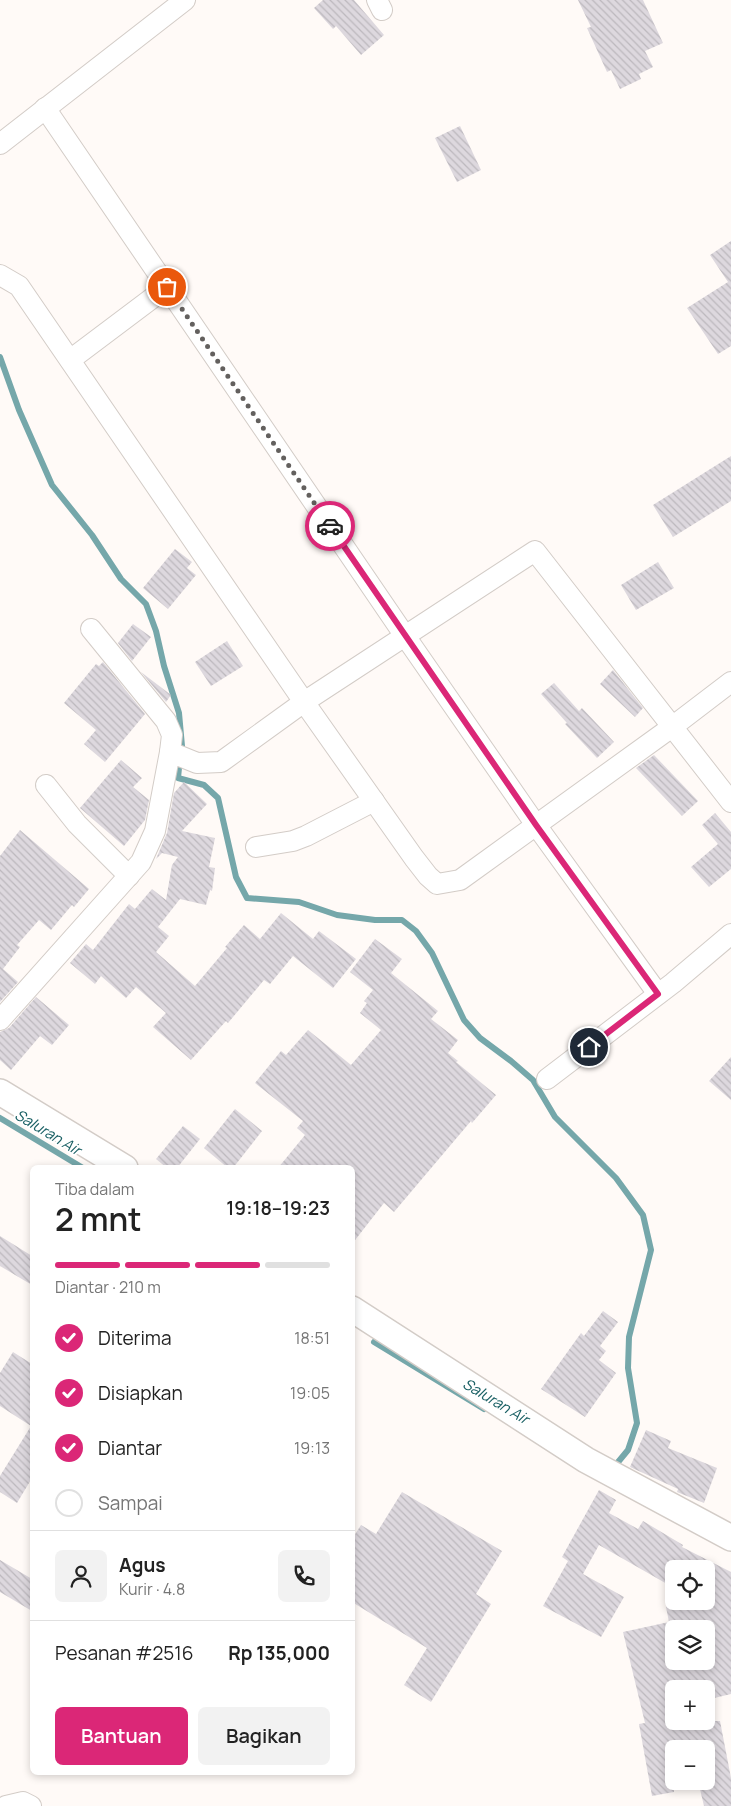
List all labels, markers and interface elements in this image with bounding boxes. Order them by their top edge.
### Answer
pin [146,266,188,308]
icon: bag [153,273,181,301]
courier [305,501,355,551]
icon: car [316,512,344,540]
pin [568,1026,610,1068]
icon: home [575,1033,603,1061]
water label: Saluran Air [11,1104,87,1161]
text: Tiba dalam [55,1178,134,1200]
text: 19:18–19:23 [226,1195,330,1221]
text: 2 mnt [55,1197,142,1241]
text: Diantar · 210 m [55,1276,161,1298]
icon: check [55,1324,83,1352]
text: Diterima [98,1325,171,1351]
text: 18:51 [294,1327,330,1349]
water label: Saluran Air [459,1373,535,1430]
icon: check [55,1379,83,1407]
text: Disiapkan [98,1380,183,1406]
text: 19:05 [290,1382,330,1404]
icon: check [55,1434,83,1462]
text: Diantar [98,1435,162,1461]
text: 19:13 [294,1437,330,1459]
text: Sampai [98,1490,163,1516]
button: person [55,1550,107,1602]
button: phone [278,1550,330,1602]
text: Agus [119,1552,166,1578]
map controls [665,1560,715,1790]
button: locate [665,1560,715,1610]
text: Kurir · 4.8 [119,1578,185,1600]
button: layers [665,1620,715,1670]
text: Pesanan #2516 [55,1640,193,1666]
text: Rp 135,000 [228,1640,330,1666]
button: + [665,1680,715,1730]
button: Bantuan [55,1707,188,1765]
button: Bagikan [198,1707,330,1765]
button: − [665,1740,715,1790]

